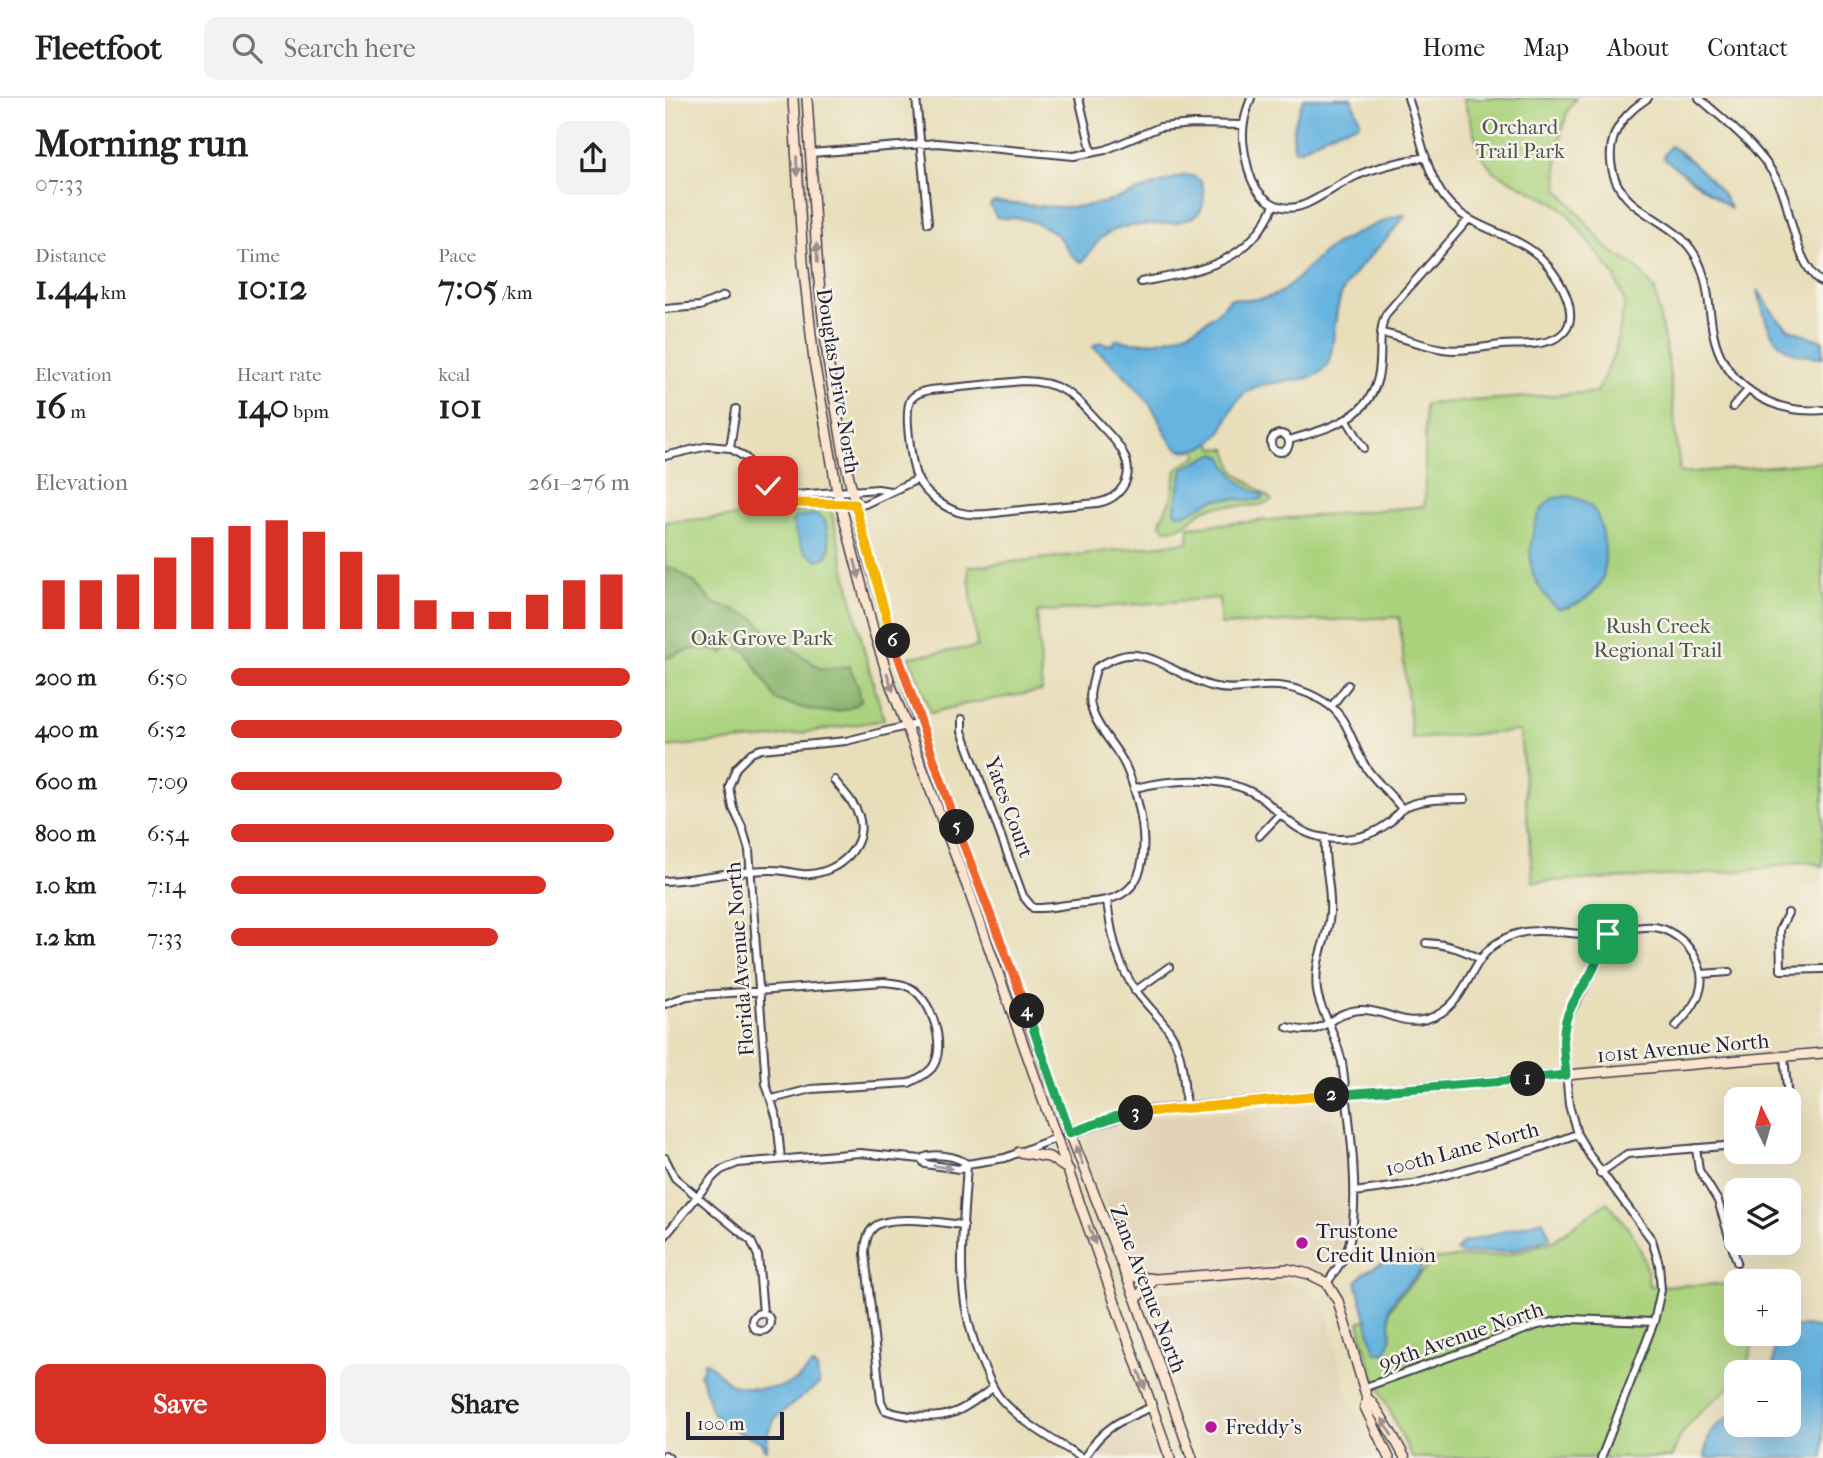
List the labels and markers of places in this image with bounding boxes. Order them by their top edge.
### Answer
pin [738,456,798,516]
pin: 6 [875,624,911,658]
pin: 5 [939,810,975,844]
pin [1578,904,1638,964]
pin: 4 [1009,993,1045,1028]
pin: 1 [1511,1062,1545,1096]
pin: 2 [1315,1077,1349,1112]
pin: 3 [1119,1096,1154,1130]
place label: Trustone Credit Union [1316,1219,1436,1267]
marker: Trustone Credit Union [1294,1235,1310,1251]
place label: Freddy's [1225,1415,1302,1439]
marker: Freddy's [1203,1419,1219,1435]

